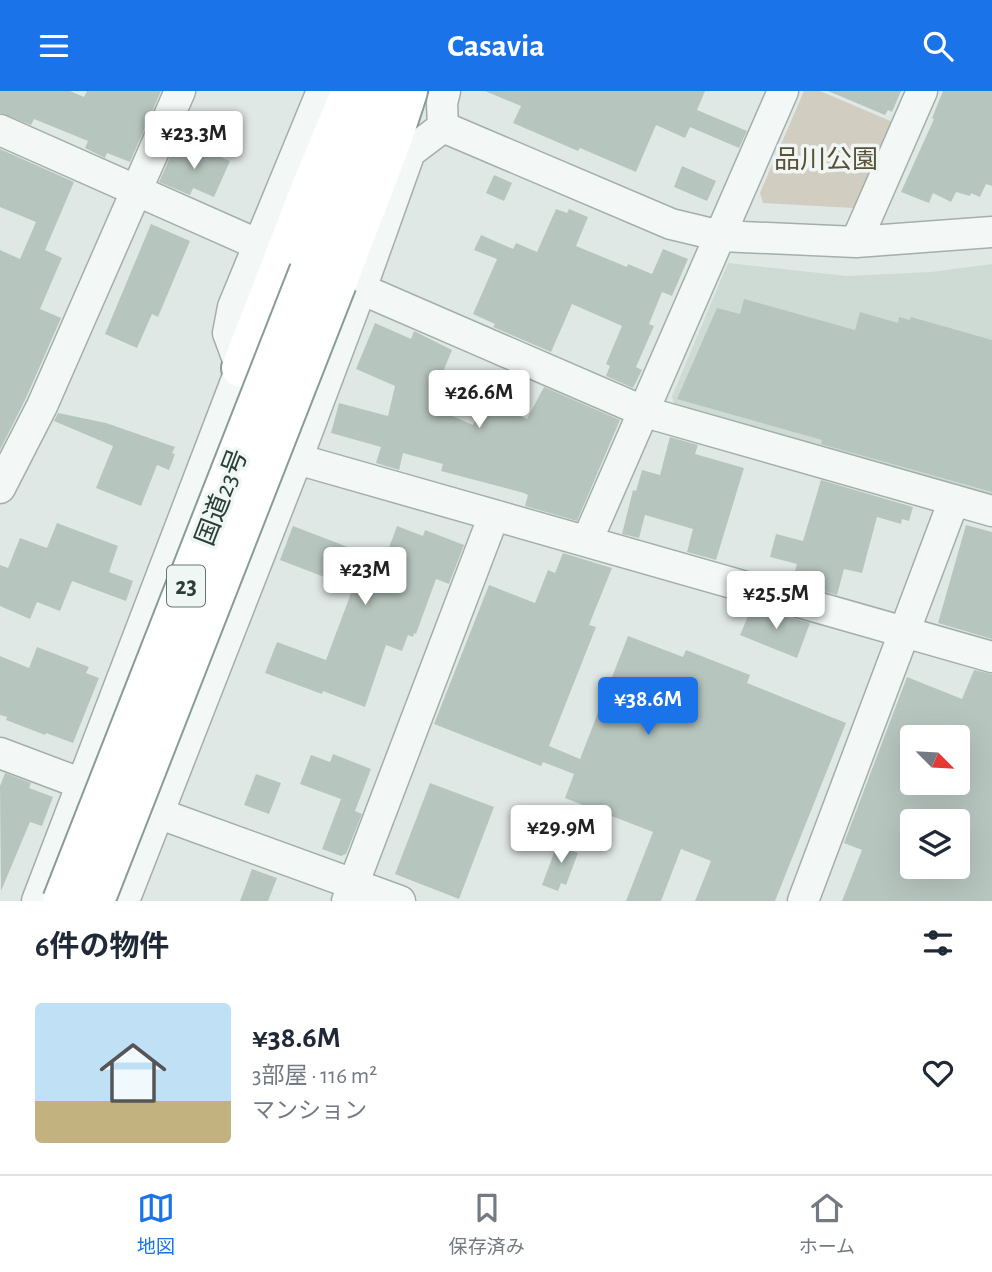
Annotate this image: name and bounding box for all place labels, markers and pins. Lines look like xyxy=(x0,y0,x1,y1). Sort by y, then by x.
pin: ¥23.3M xyxy=(137,111,251,171)
pin: ¥26.6M xyxy=(422,371,536,430)
pin: ¥23M xyxy=(324,547,406,607)
pin: ¥25.5M xyxy=(719,571,833,631)
pin: ¥38.6M xyxy=(591,677,705,737)
pin: ¥29.9M xyxy=(504,805,618,865)

